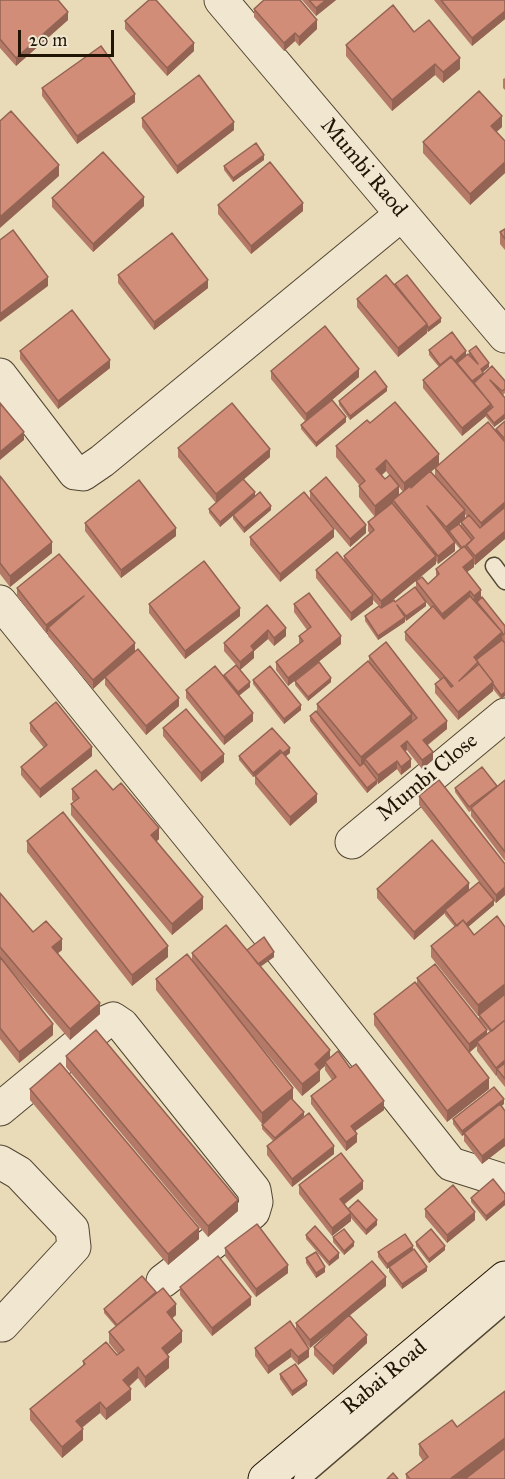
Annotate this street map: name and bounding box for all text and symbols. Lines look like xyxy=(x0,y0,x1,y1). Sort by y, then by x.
scale bar xyxy=(21,18,117,56)
text: 20 m xyxy=(29,29,67,51)
street label: Mumbi Raod xyxy=(314,113,412,223)
street label: Mumbi Close xyxy=(372,728,484,828)
street label: Rabai Road xyxy=(337,1335,433,1421)

